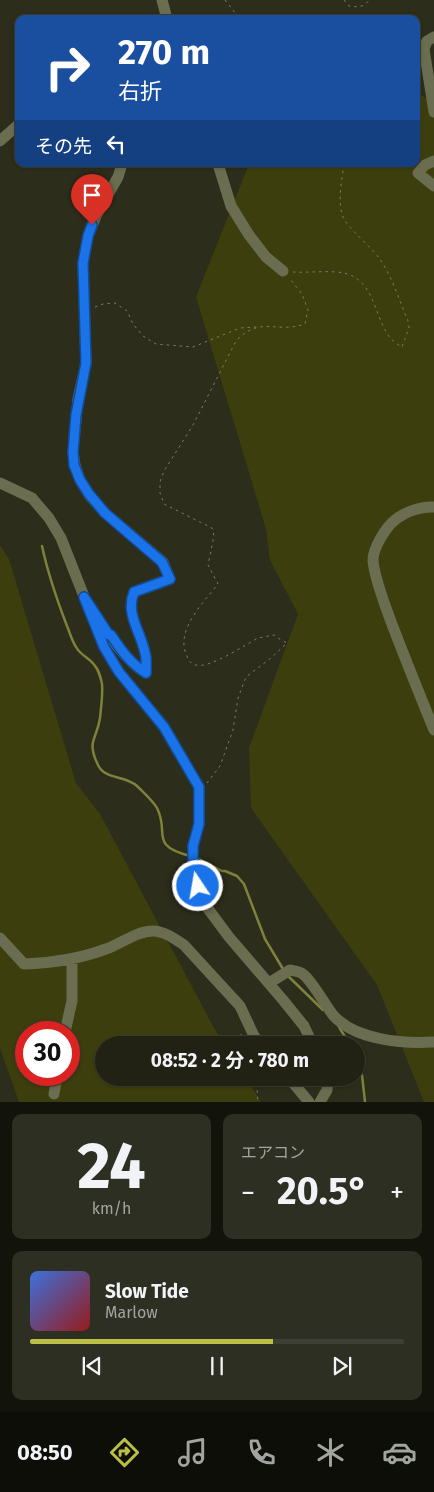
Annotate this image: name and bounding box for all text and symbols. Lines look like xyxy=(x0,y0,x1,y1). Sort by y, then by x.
text: 270 m xyxy=(118,31,210,73)
icon: right xyxy=(35,35,100,100)
text: 右折 xyxy=(118,78,162,105)
icon: left xyxy=(102,130,130,158)
text: その先 xyxy=(35,135,92,158)
pin xyxy=(71,174,113,225)
icon: arrive xyxy=(78,181,106,209)
position arrow xyxy=(171,859,223,911)
speed limit sign: 30 xyxy=(15,1021,80,1086)
text: 08:52 · 2 分 · 780 m xyxy=(151,1049,309,1072)
text: 24 xyxy=(77,1127,146,1205)
text: エアコン xyxy=(241,1143,305,1162)
text: 20.5° xyxy=(277,1168,368,1214)
text: − xyxy=(241,1176,255,1209)
text: + xyxy=(390,1176,404,1209)
text: km/h xyxy=(92,1199,131,1218)
text: Slow Tide xyxy=(105,1280,189,1303)
text: Marlow xyxy=(105,1303,158,1322)
icon: previous xyxy=(78,1352,106,1380)
icon: pause xyxy=(203,1352,231,1380)
icon: next xyxy=(328,1352,356,1380)
icon: directions xyxy=(107,1435,142,1470)
icon: music xyxy=(175,1435,210,1470)
icon: phone xyxy=(244,1435,279,1470)
icon: climate xyxy=(313,1435,348,1470)
icon: car xyxy=(382,1435,417,1470)
text: 08:50 xyxy=(17,1439,73,1466)

